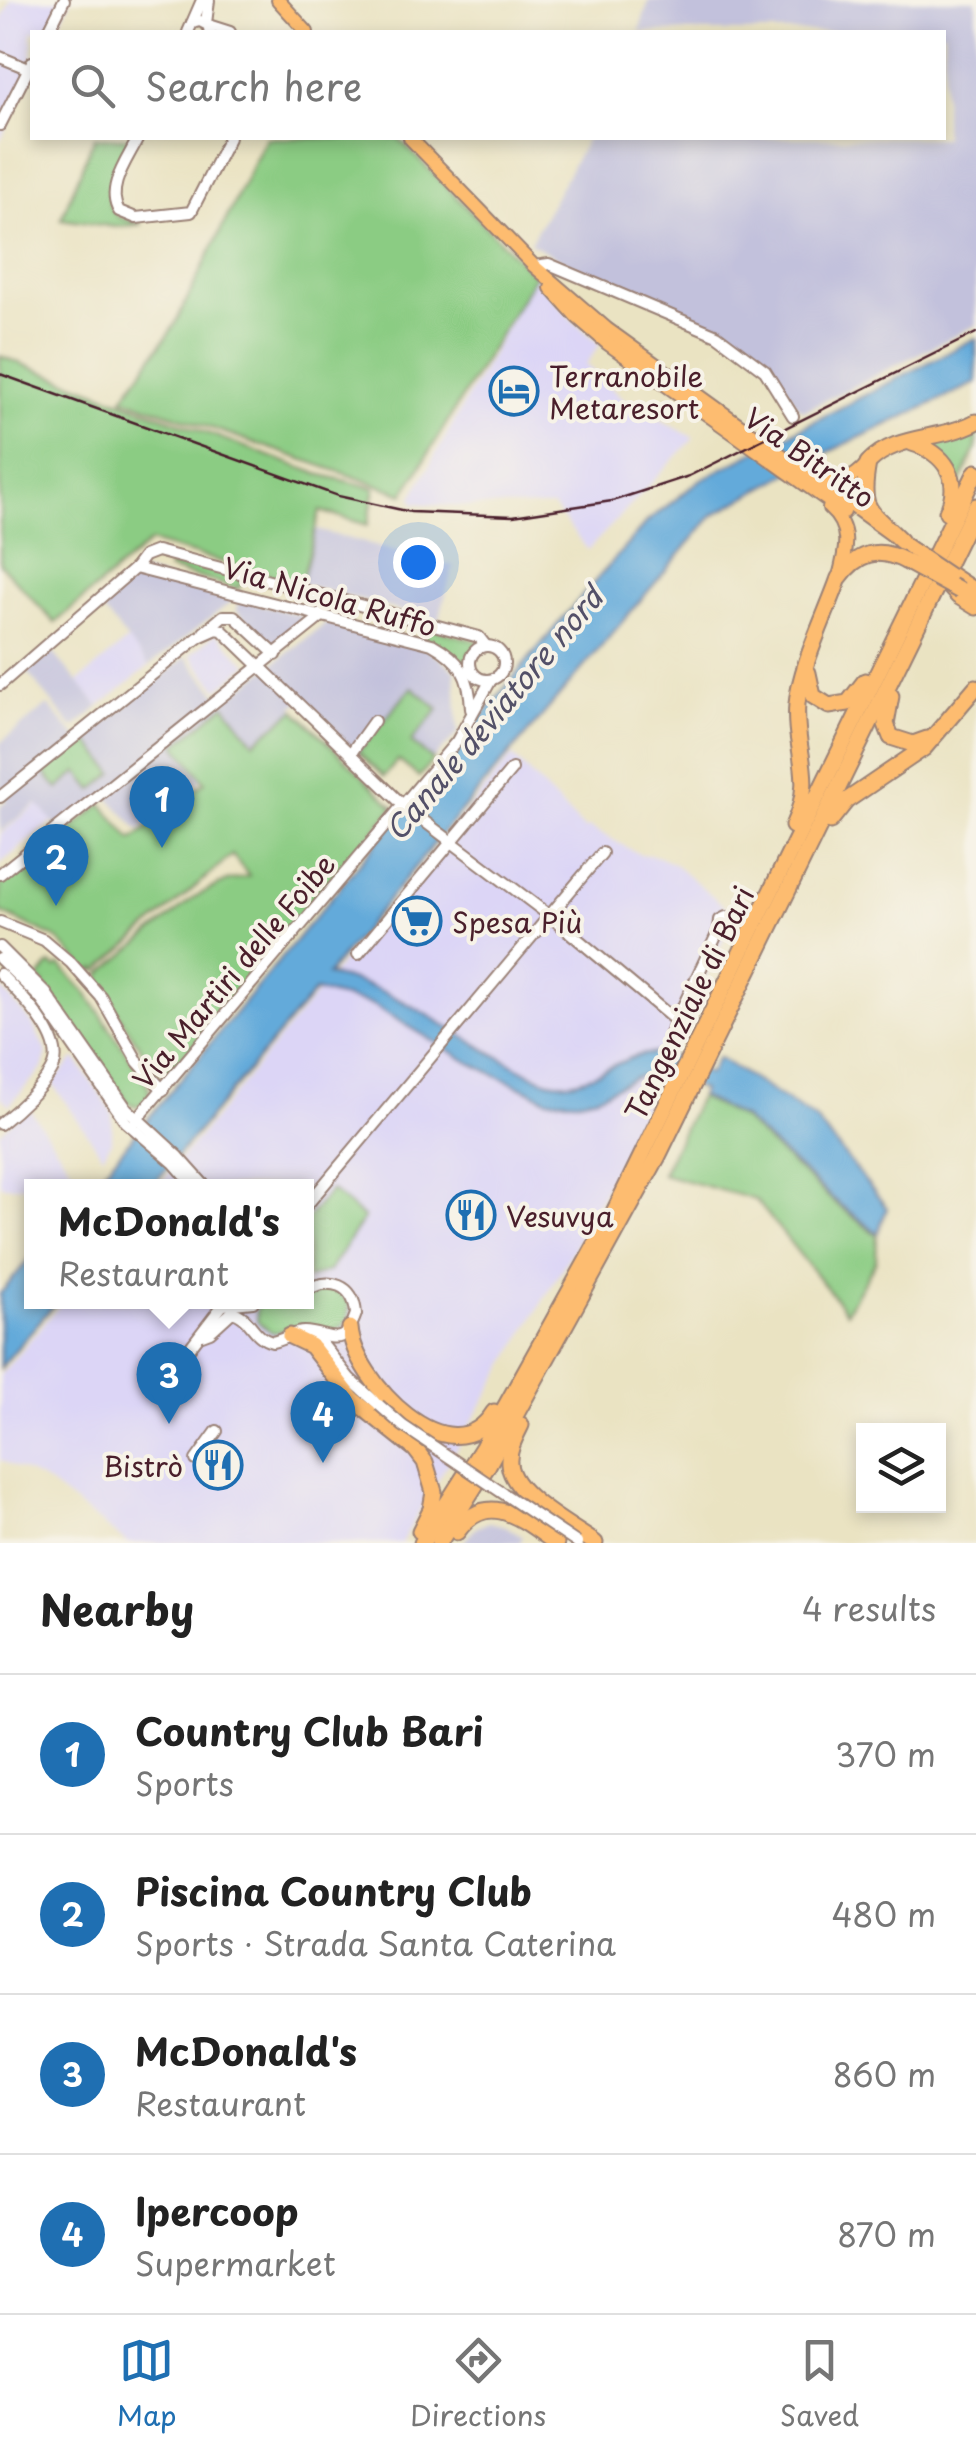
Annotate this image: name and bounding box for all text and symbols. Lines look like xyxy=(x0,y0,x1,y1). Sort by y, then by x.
search box xyxy=(30,30,946,140)
text: Search here xyxy=(145,57,362,114)
icon: search xyxy=(65,58,120,113)
place label: Terranobile Metaresort xyxy=(549,354,703,429)
hotel icon: Terranobile Metaresort xyxy=(488,365,540,417)
street label: Via Bitritto xyxy=(736,396,884,518)
your location xyxy=(393,537,444,588)
street label: Via Nicola Ruffo xyxy=(218,545,442,647)
water label: Canale deviatore nord xyxy=(373,573,616,850)
pin: 1 xyxy=(130,766,194,848)
pin: 2 xyxy=(23,824,88,906)
street label: Via Martiri delle Foibe xyxy=(121,844,345,1098)
street label: Tangenziale di Bari xyxy=(614,879,764,1127)
supermarket icon: Spesa Più xyxy=(391,895,443,947)
place label: Spesa Più xyxy=(452,900,582,943)
popup xyxy=(24,1179,314,1309)
restaurant icon: Vesuvya xyxy=(445,1189,497,1241)
text: McDonald's xyxy=(58,1192,280,1249)
place label: Vesuvya xyxy=(506,1194,614,1237)
text: Restaurant xyxy=(58,1249,229,1297)
pin: 3 xyxy=(136,1342,202,1424)
pin: 4 xyxy=(290,1380,356,1463)
map controls xyxy=(856,1423,946,1513)
button: layers xyxy=(856,1423,946,1513)
restaurant icon: Bistrò xyxy=(192,1439,244,1491)
place label: Bistrò xyxy=(103,1444,183,1487)
text: Nearby xyxy=(40,1577,194,1640)
text: 4 results xyxy=(802,1584,936,1632)
text: Country Club Bari xyxy=(135,1702,483,1759)
text: 1 xyxy=(65,1730,80,1778)
text: 370 m xyxy=(835,1730,936,1778)
text: Sports xyxy=(135,1759,234,1807)
text: Piscina Country Club xyxy=(135,1862,532,1919)
text: 2 xyxy=(61,1890,84,1938)
text: 480 m xyxy=(831,1890,936,1938)
text: Sports · Strada Santa Caterina xyxy=(135,1919,616,1967)
text: McDonald's xyxy=(135,2022,357,2079)
text: 3 xyxy=(62,2050,83,2098)
text: 860 m xyxy=(833,2050,936,2098)
text: Restaurant xyxy=(135,2079,306,2127)
text: Ipercoop xyxy=(135,2182,299,2239)
text: 4 xyxy=(62,2210,83,2258)
text: 870 m xyxy=(837,2210,936,2258)
text: Supermarket xyxy=(135,2239,336,2287)
tab: Map xyxy=(117,2333,177,2436)
tab: Directions xyxy=(410,2333,546,2436)
tab: Saved xyxy=(780,2333,859,2436)

